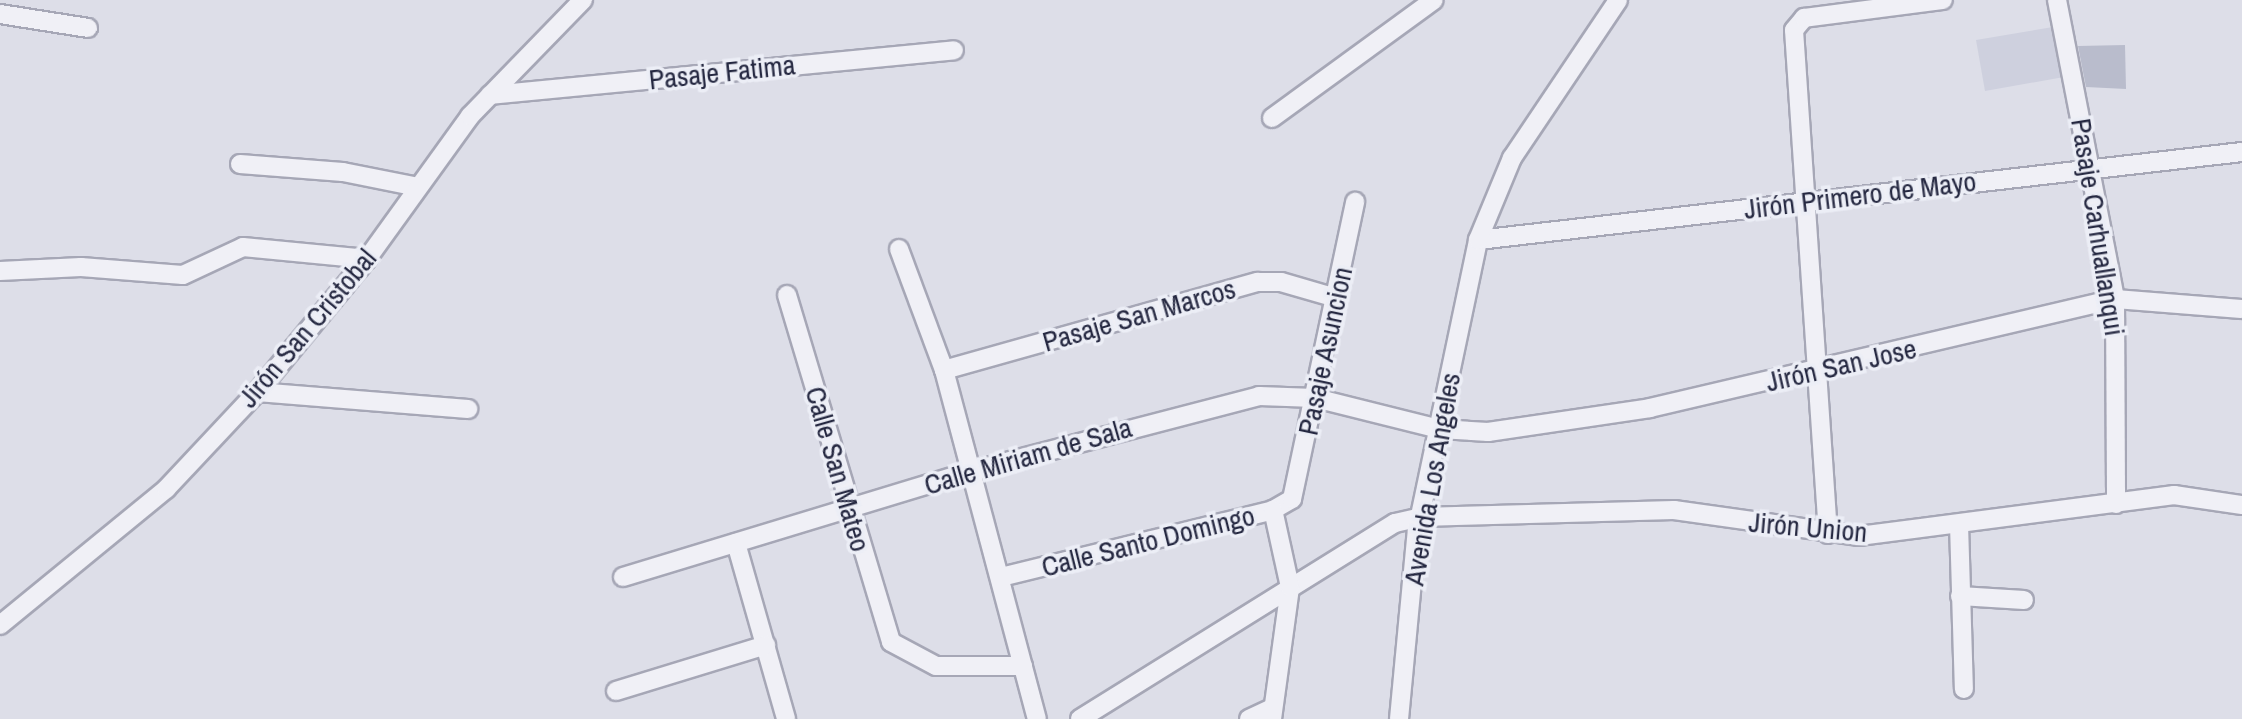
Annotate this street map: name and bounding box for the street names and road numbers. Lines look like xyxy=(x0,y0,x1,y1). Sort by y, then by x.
street label: Pasaje Fatima xyxy=(647,48,797,96)
street label: Pasaje Carhuallanqui xyxy=(2064,116,2132,338)
street label: Jirón Primero de Mayo xyxy=(1742,164,1978,226)
street label: Jirón San Cristobal xyxy=(231,242,383,414)
street label: Pasaje Asuncion xyxy=(1291,263,1359,439)
street label: Pasaje San Marcos xyxy=(1039,271,1239,359)
street label: Jirón San Jose xyxy=(1763,331,1919,399)
street label: Avenida Los Angeles xyxy=(1397,369,1467,589)
street label: Calle San Mateo xyxy=(798,383,878,555)
street label: Calle Miriam de Sala xyxy=(920,410,1136,502)
street label: Calle Santo Domingo xyxy=(1038,498,1258,584)
street label: Jirón Union xyxy=(1747,505,1869,549)

